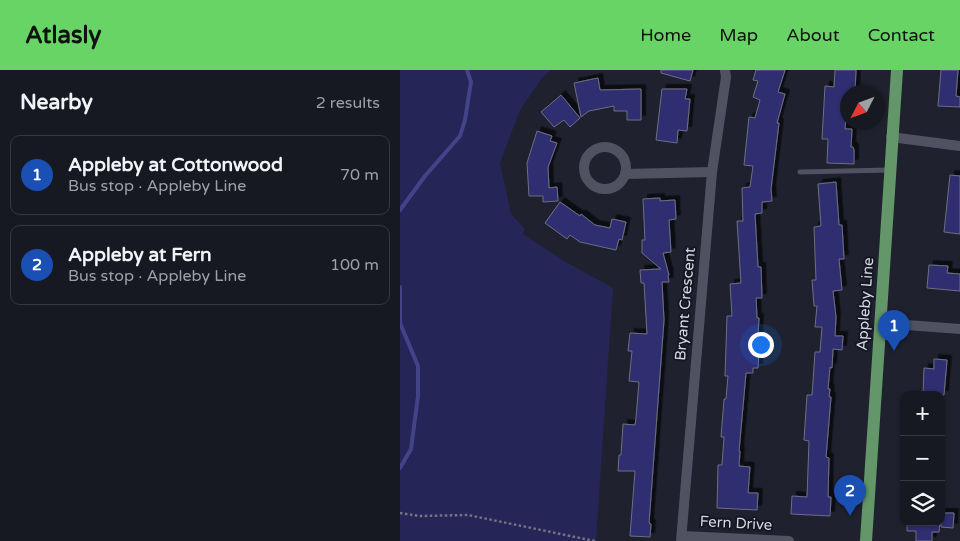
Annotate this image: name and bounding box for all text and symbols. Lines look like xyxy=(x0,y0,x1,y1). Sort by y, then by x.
text: Atlasly xyxy=(25,21,101,50)
text: Home xyxy=(640,24,691,46)
text: Map xyxy=(719,24,758,46)
text: About xyxy=(786,24,840,46)
text: Contact xyxy=(868,24,935,46)
north arrow xyxy=(840,85,885,130)
text: Nearby xyxy=(20,90,93,115)
text: 2 results xyxy=(316,93,380,113)
text: Appleby at Cottonwood xyxy=(68,154,283,176)
text: 1 xyxy=(32,165,42,185)
text: 70 m xyxy=(340,165,379,185)
text: Bus stop · Appleby Line xyxy=(68,176,246,196)
text: Appleby at Fern xyxy=(68,244,212,266)
street label: Bryant Crescent xyxy=(671,246,699,361)
text: 2 xyxy=(32,255,42,275)
text: 100 m xyxy=(330,255,379,275)
street label: Appleby Line xyxy=(853,257,877,351)
text: Bus stop · Appleby Line xyxy=(68,266,246,286)
pin: 1 xyxy=(878,310,910,351)
your location xyxy=(748,332,774,358)
map controls xyxy=(900,391,945,526)
button: + xyxy=(900,391,945,436)
button: − xyxy=(900,436,945,481)
pin: 2 xyxy=(834,475,866,516)
button: layers xyxy=(900,481,945,526)
street label: Fern Drive xyxy=(699,512,773,534)

